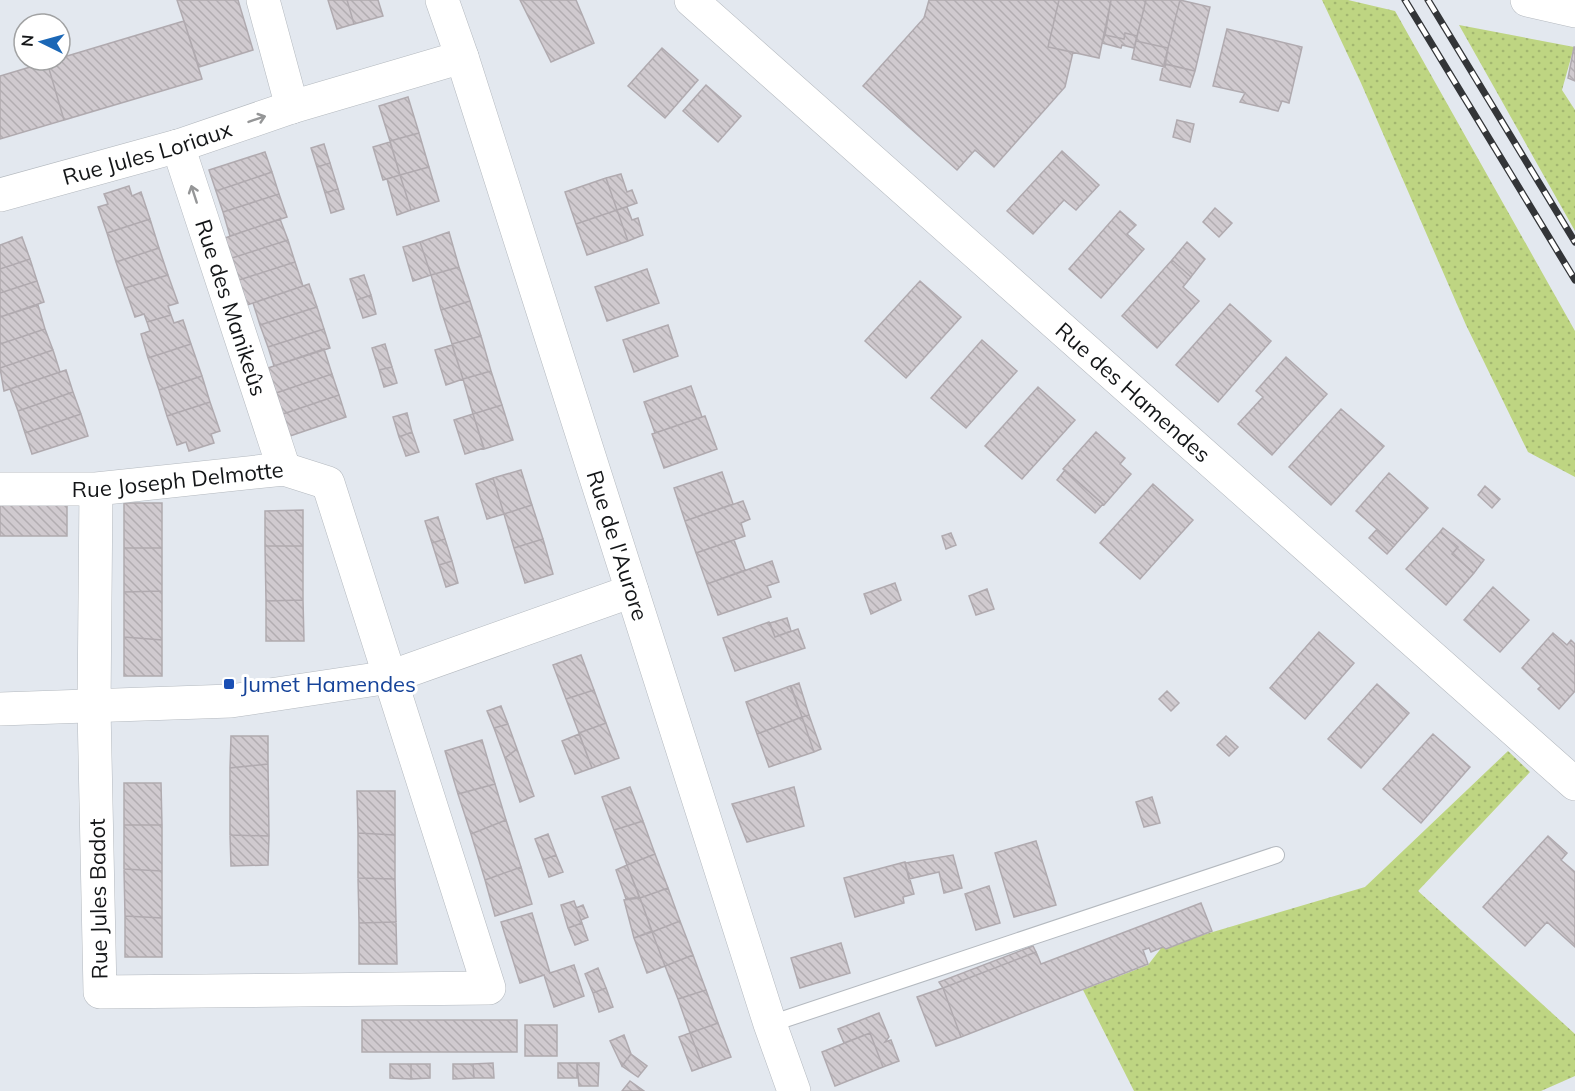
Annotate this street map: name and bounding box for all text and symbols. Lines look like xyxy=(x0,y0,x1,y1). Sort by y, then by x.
north arrow xyxy=(12,12,72,72)
text: N xyxy=(17,34,38,48)
one-way arrow xyxy=(247,112,266,123)
street label: Rue Jules Loriaux xyxy=(59,115,236,191)
one-way arrow xyxy=(188,185,199,204)
street label: Rue des Manikeûs xyxy=(189,216,273,399)
street label: Rue des Hamendes xyxy=(1050,316,1216,468)
street label: Rue Joseph Delmotte xyxy=(72,455,285,503)
street label: Rue de l'Aurore xyxy=(581,467,655,624)
place label: Jumet Hamendes xyxy=(241,670,416,698)
marker: Jumet Hamendes xyxy=(222,677,236,691)
street label: Rue Jules Badot xyxy=(83,818,113,980)

